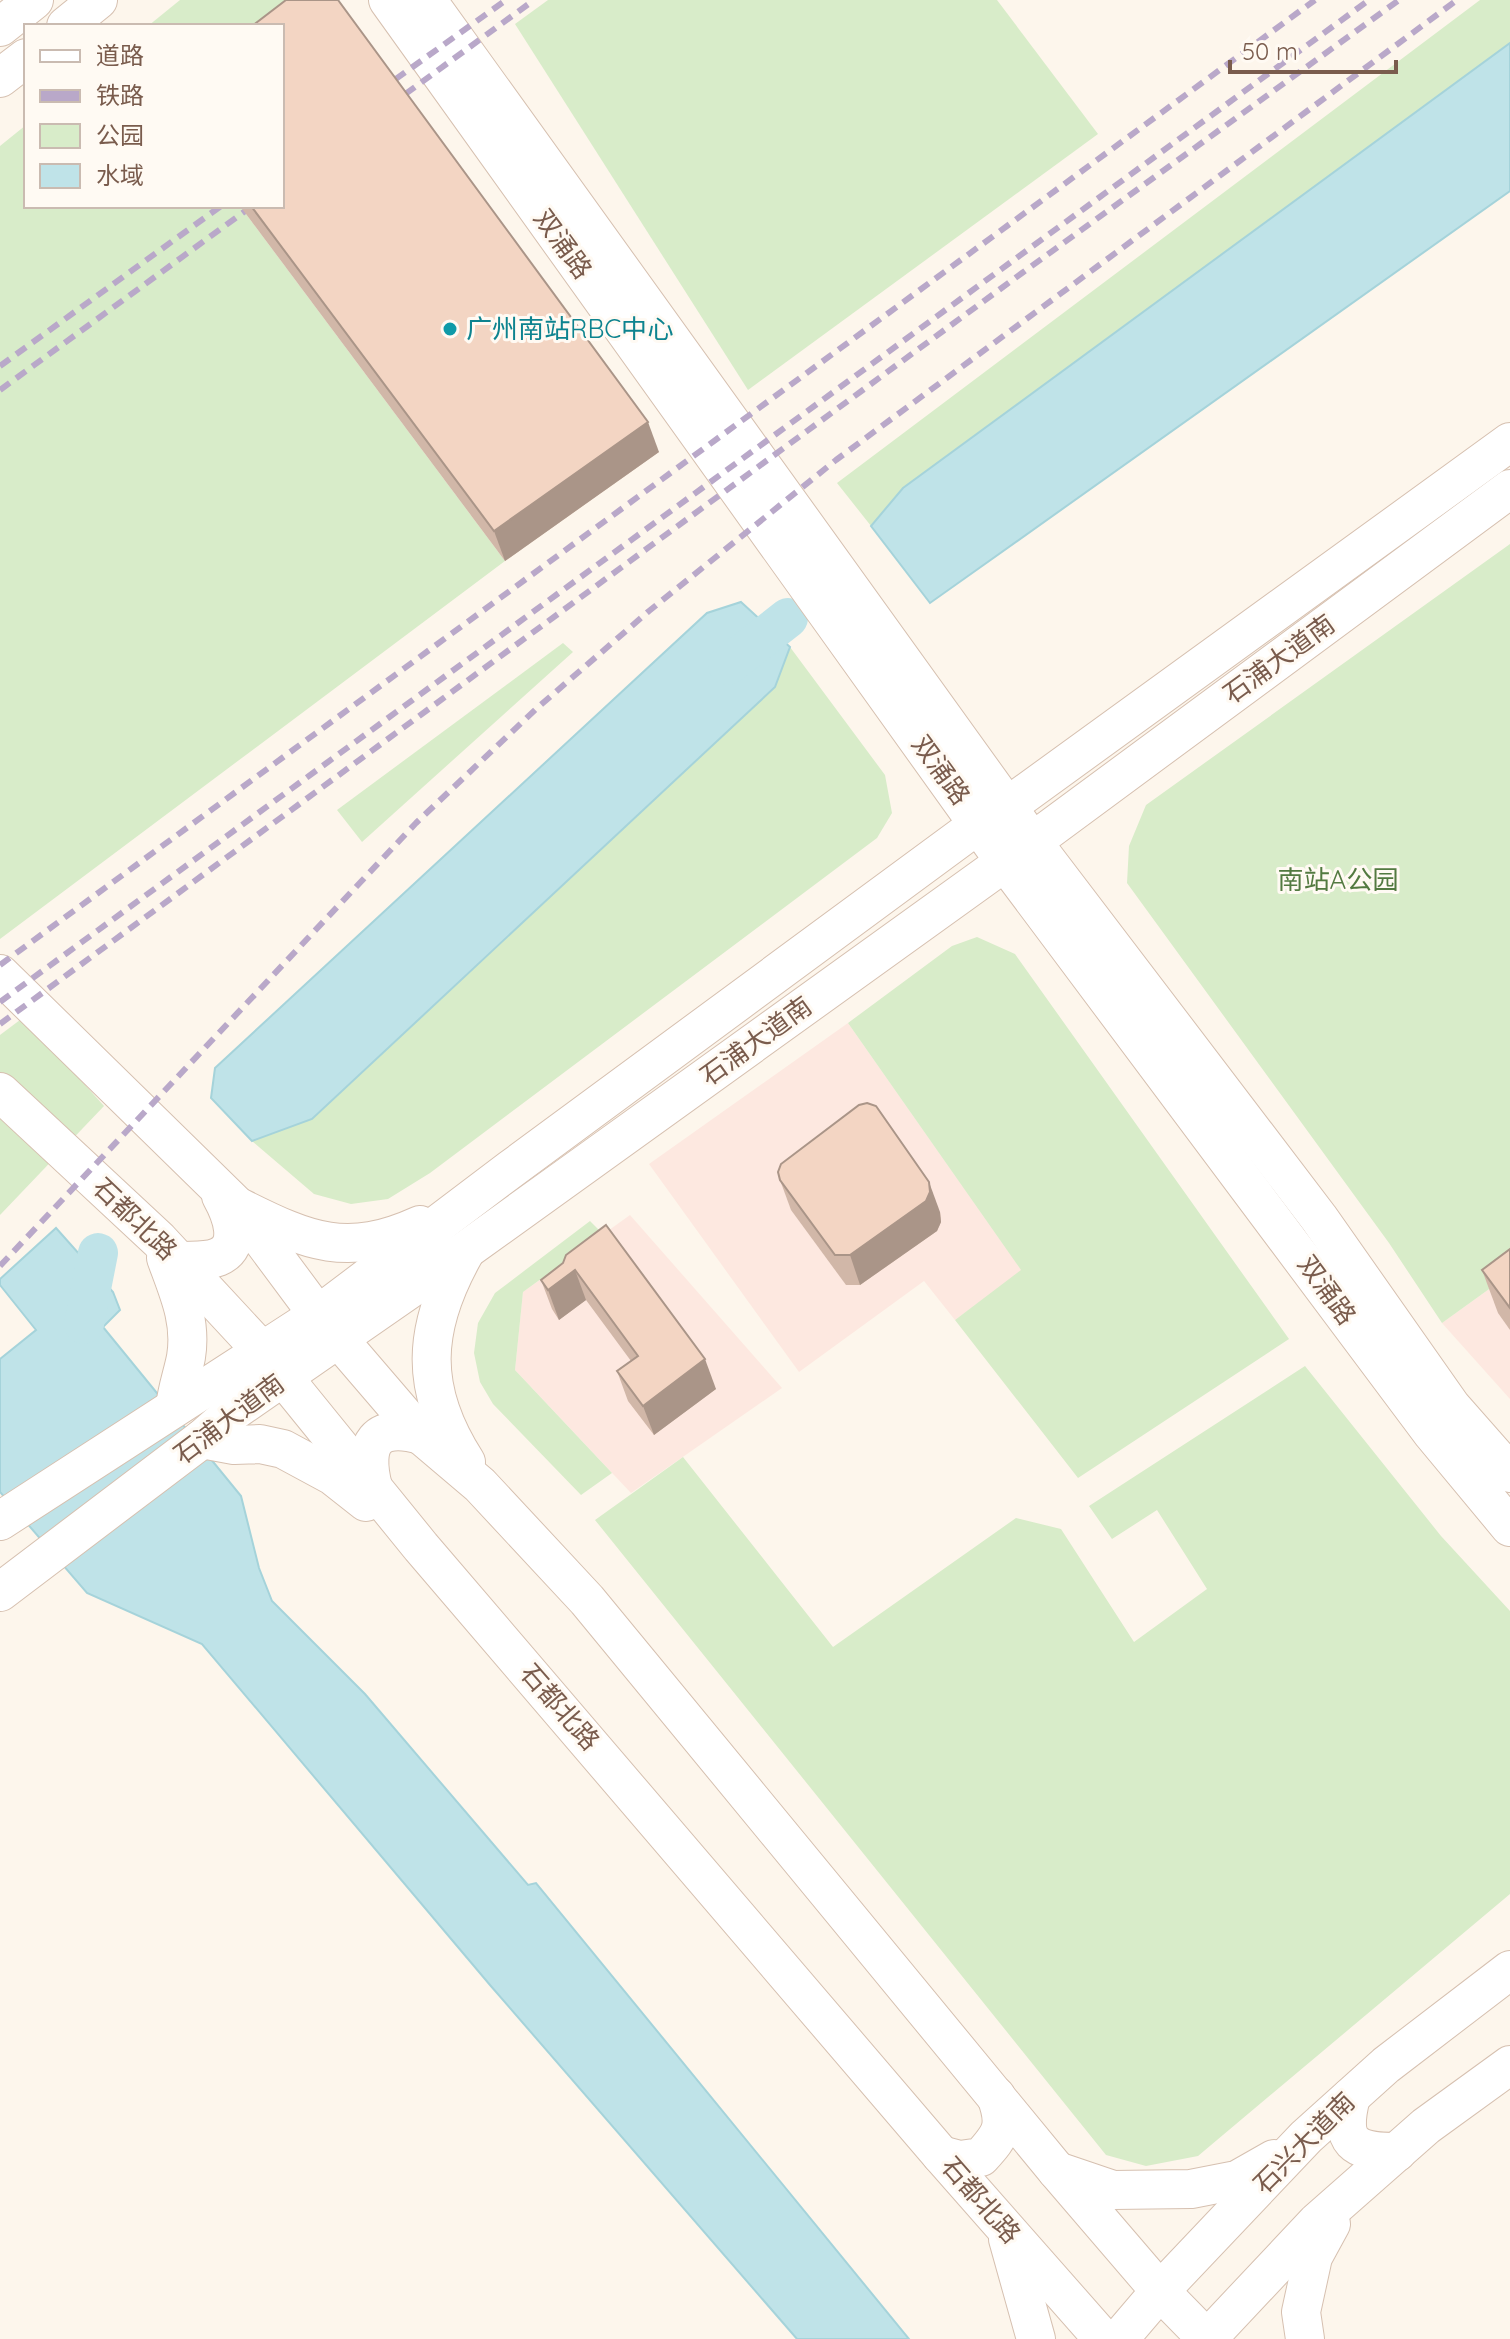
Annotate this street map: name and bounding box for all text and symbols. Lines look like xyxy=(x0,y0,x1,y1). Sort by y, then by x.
legend xyxy=(24,24,284,208)
scale bar xyxy=(1230,24,1396,74)
text: 50 m xyxy=(1242,36,1298,66)
text: 道路 xyxy=(96,40,144,70)
text: 铁路 xyxy=(96,80,144,110)
text: 公园 xyxy=(96,120,144,150)
text: 水域 xyxy=(96,160,144,190)
street label: 双涌路 xyxy=(527,202,600,285)
place label: 广州南站RBC中心 xyxy=(466,312,673,345)
marker: 广州南站RBC中心 xyxy=(441,320,459,338)
street label: 石浦大道南 xyxy=(1216,607,1341,710)
street label: 双涌路 xyxy=(905,728,978,811)
park label: 南站A公园 xyxy=(1278,863,1398,896)
street label: 石浦大道南 xyxy=(693,989,818,1092)
street label: 石都北路 xyxy=(86,1171,184,1267)
street label: 双涌路 xyxy=(1291,1248,1364,1331)
street label: 石浦大道南 xyxy=(167,1366,291,1471)
street label: 石都北路 xyxy=(514,1657,607,1757)
street label: 石兴大道南 xyxy=(1246,2085,1361,2200)
street label: 石都北路 xyxy=(935,2150,1028,2250)

